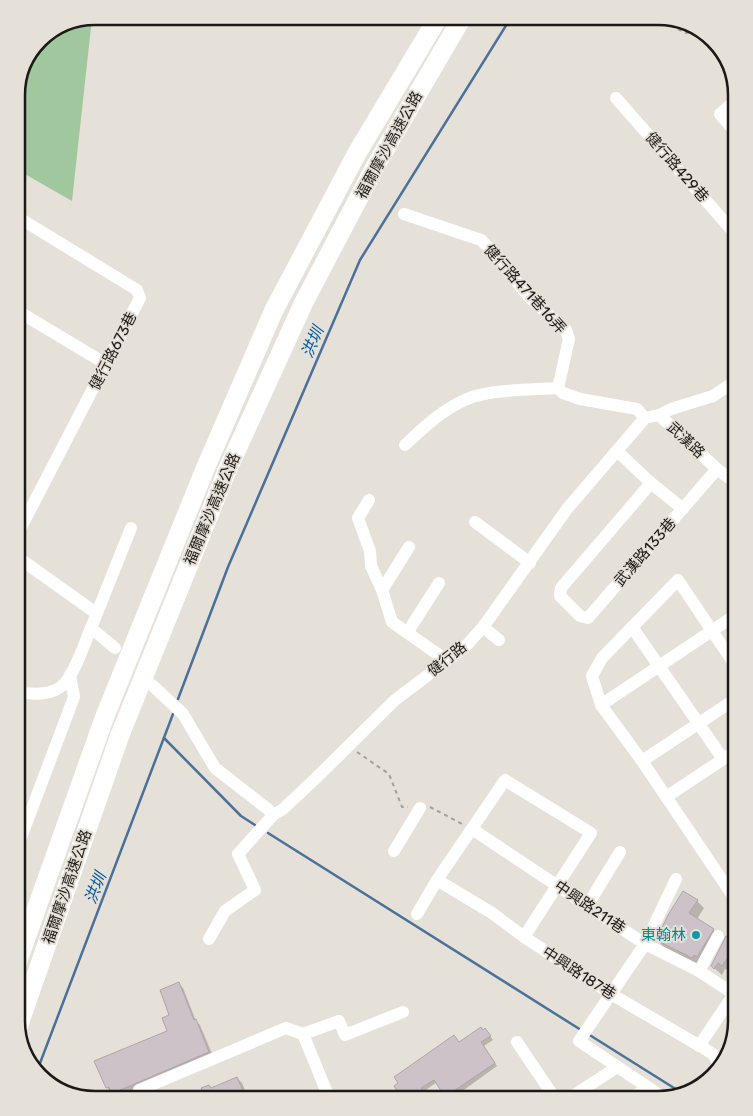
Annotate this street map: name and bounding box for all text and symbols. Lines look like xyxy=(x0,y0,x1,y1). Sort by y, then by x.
street label: 福爾摩沙高速公路 xyxy=(352,88,426,202)
street label: 健行路429巷 xyxy=(642,128,712,206)
street label: 健行路471巷16弄 xyxy=(480,241,570,337)
street label: 健行路673巷 xyxy=(86,309,140,393)
water label: 洪圳 xyxy=(297,322,328,361)
street label: 武漢路 xyxy=(663,418,709,462)
street label: 福爾摩沙高速公路 xyxy=(180,450,244,568)
street label: 武漢路133巷 xyxy=(611,514,679,590)
street label: 健行路 xyxy=(424,638,470,680)
street label: 福爾摩沙高速公路 xyxy=(39,827,95,947)
water label: 洪圳 xyxy=(81,868,111,907)
street label: 中興路211巷 xyxy=(551,877,629,937)
place label: 東翰林 xyxy=(641,926,686,944)
marker: 東翰林 xyxy=(690,929,702,941)
street label: 中興路187巷 xyxy=(539,943,619,1003)

